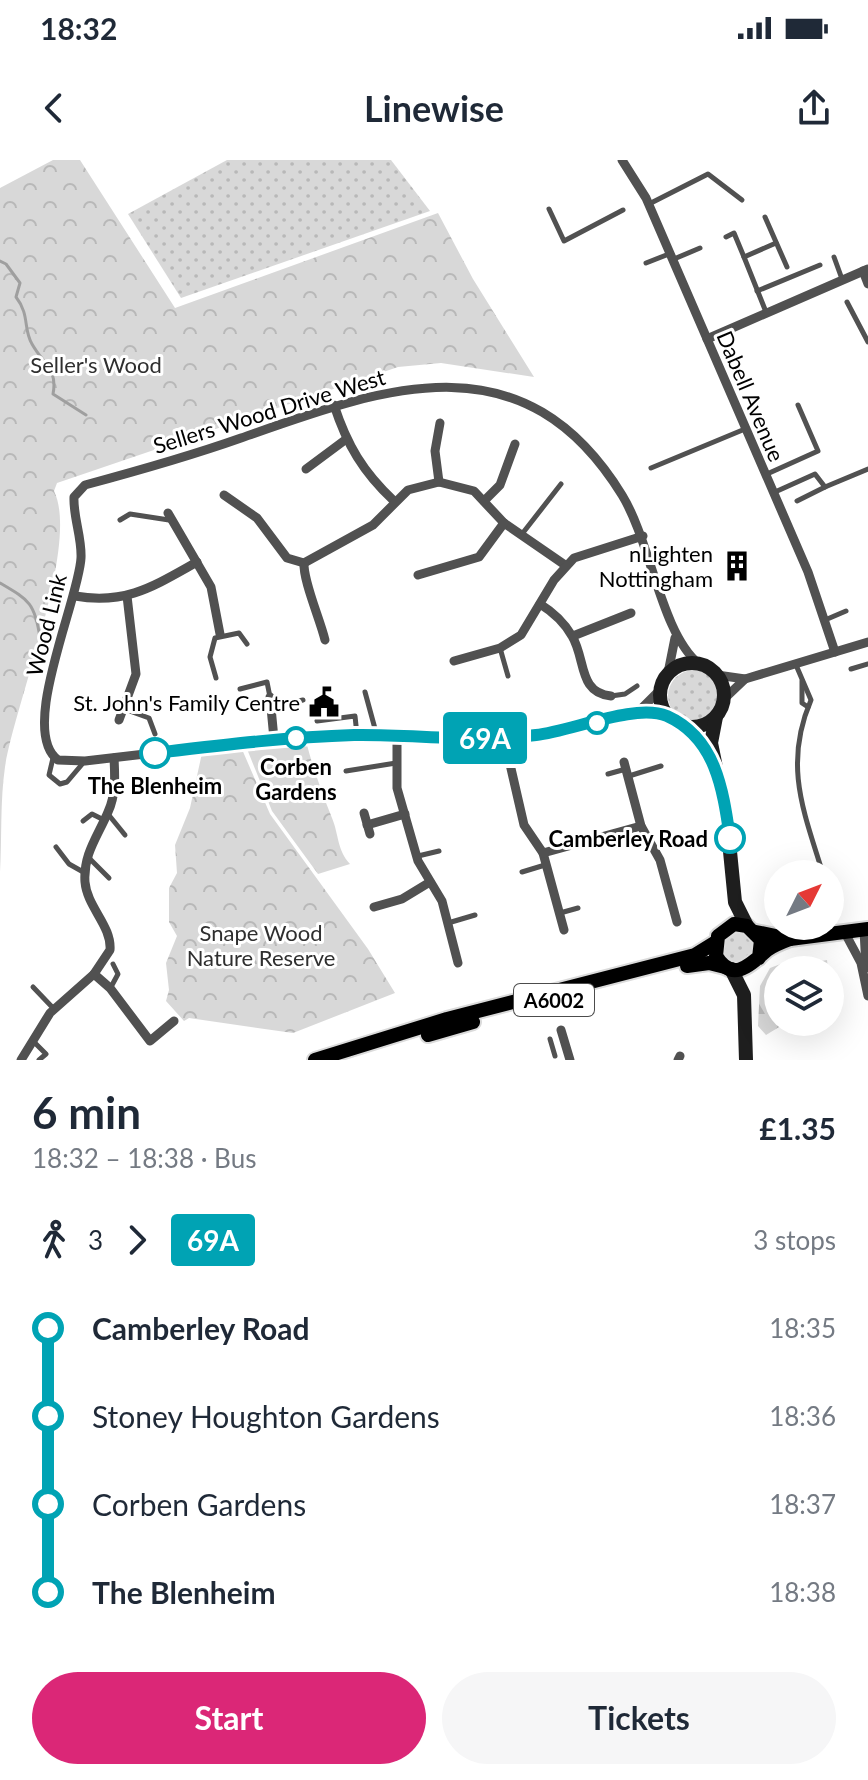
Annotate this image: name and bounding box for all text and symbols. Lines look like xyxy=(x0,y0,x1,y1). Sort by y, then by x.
text: 18:32 xyxy=(40,10,117,46)
icon: back xyxy=(32,86,76,130)
text: Linewise xyxy=(364,86,504,130)
icon: share xyxy=(792,86,836,130)
street label: Dabell Avenue xyxy=(711,327,791,465)
park label: Seller's Wood xyxy=(30,351,162,378)
street label: Sellers Wood Drive West xyxy=(150,363,388,459)
place label: nLighten Nottingham xyxy=(599,540,713,592)
building icon: nLighten Nottingham xyxy=(720,549,754,583)
street label: Wood Link xyxy=(20,570,72,679)
public building icon: St. John's Family Centre xyxy=(307,685,341,719)
place label: St. John's Family Centre xyxy=(73,689,300,716)
line badge: 69A xyxy=(439,712,531,764)
unlabelled marker xyxy=(586,712,608,734)
text: 69A xyxy=(459,721,511,755)
marker: Corben Gardens xyxy=(285,727,307,749)
marker: The Blenheim xyxy=(140,738,170,768)
place label: Corben Gardens xyxy=(255,753,337,805)
place label: The Blenheim xyxy=(88,772,222,799)
marker: Camberley Road xyxy=(715,823,745,853)
place label: Camberley Road xyxy=(548,825,708,852)
north arrow xyxy=(764,860,844,940)
map controls xyxy=(764,860,844,1036)
park label: Snape Wood Nature Reserve xyxy=(187,919,335,971)
button: layers xyxy=(764,956,844,1036)
road number: A6002 xyxy=(514,984,594,1016)
text: 6 min xyxy=(32,1086,141,1138)
text: £1.35 xyxy=(759,1110,836,1146)
text: 18:32 – 18:38 · Bus xyxy=(32,1142,256,1174)
icon: walk xyxy=(32,1218,76,1262)
icon: forward xyxy=(115,1218,159,1262)
text: 69A xyxy=(187,1223,239,1257)
text: 3 xyxy=(88,1224,103,1256)
text: 3 stops xyxy=(753,1224,836,1256)
text: Camberley Road xyxy=(92,1310,310,1346)
text: 18:35 xyxy=(769,1312,836,1344)
text: Stoney Houghton Gardens xyxy=(92,1398,440,1434)
text: 18:36 xyxy=(769,1400,836,1432)
text: Corben Gardens xyxy=(92,1486,306,1522)
text: 18:37 xyxy=(769,1488,836,1520)
text: The Blenheim xyxy=(92,1574,276,1610)
text: 18:38 xyxy=(769,1576,836,1608)
button: Start xyxy=(32,1672,426,1764)
button: Tickets xyxy=(442,1672,836,1764)

